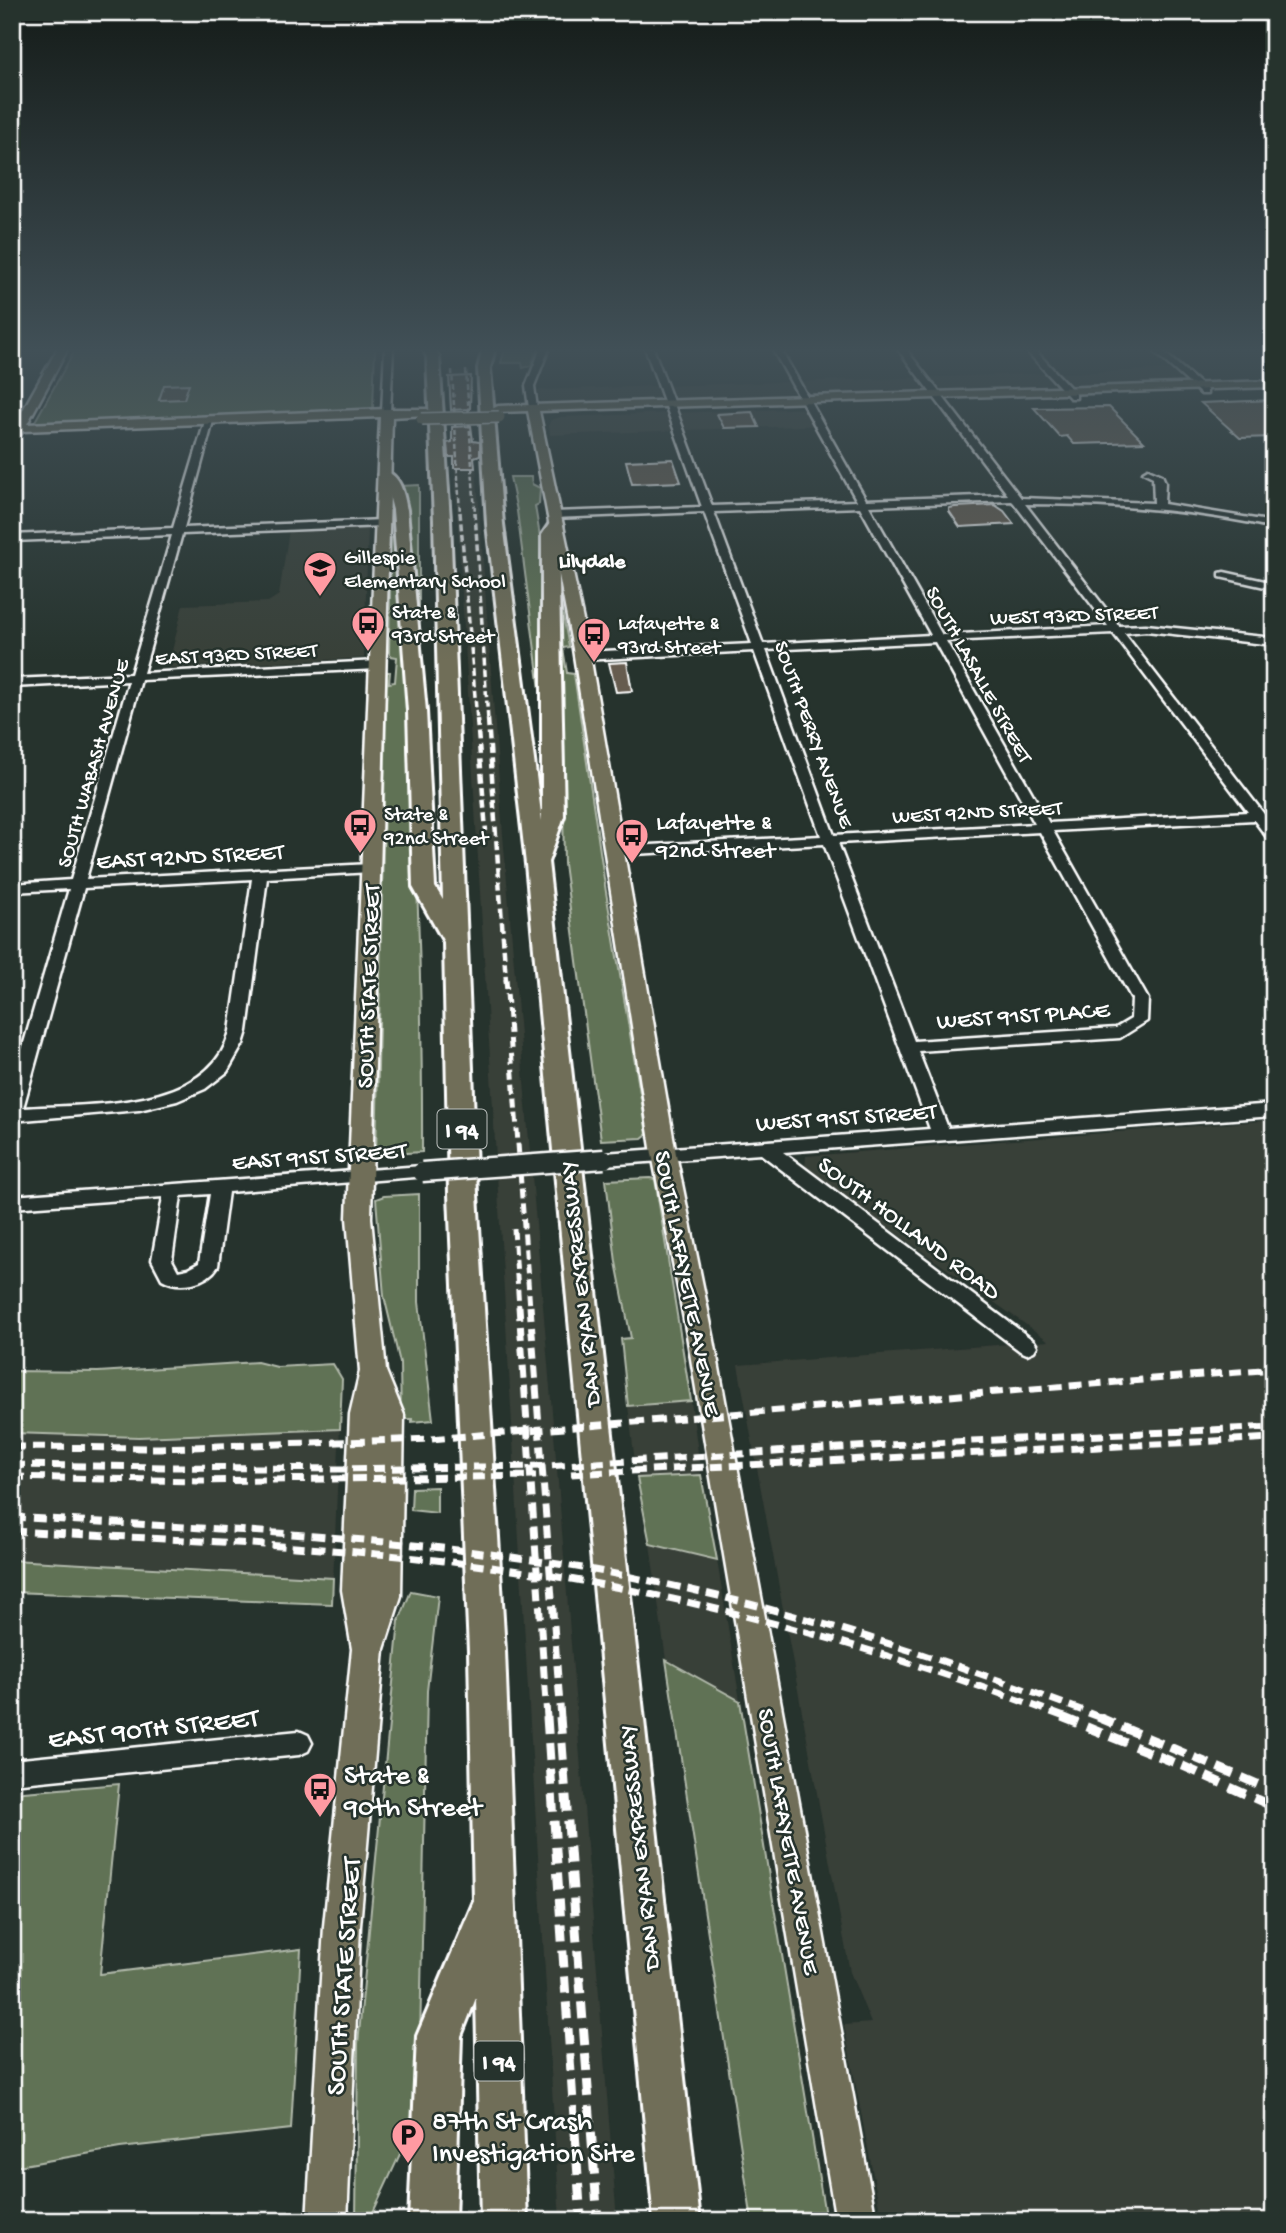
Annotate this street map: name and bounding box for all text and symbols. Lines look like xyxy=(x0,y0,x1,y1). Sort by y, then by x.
place label: Gillespie Elementary School xyxy=(344,547,506,596)
school or university icon: Gillespie Elementary School xyxy=(301,549,339,598)
district label: Lilydale xyxy=(559,551,626,576)
street label: SOUTH LASALLE STREET xyxy=(918,583,1036,769)
place label: State & 93rd Street xyxy=(391,602,497,651)
street label: WEST 93RD STREET xyxy=(990,602,1159,633)
bus stop icon: State & 93rd Street xyxy=(349,604,387,653)
place label: Lafayette & 93rd Street xyxy=(617,613,723,662)
bus stop icon: Lafayette & 93rd Street xyxy=(575,615,613,664)
street label: SOUTH PERRY AVENUE xyxy=(766,638,857,833)
street label: EAST 93RD STREET xyxy=(154,640,319,673)
street label: SOUTH WABASH AVENUE xyxy=(54,656,137,871)
street label: WEST 92ND STREET xyxy=(892,798,1064,831)
place label: State & 92nd Street xyxy=(383,804,490,853)
bus stop icon: State & 92nd Street xyxy=(341,806,379,855)
place label: Lafayette & 92nd Street xyxy=(655,810,777,867)
bus stop icon: Lafayette & 92nd Street xyxy=(613,816,651,865)
street label: EAST 92ND STREET xyxy=(96,839,287,878)
street label: SOUTH STATE STREET xyxy=(352,882,389,1089)
street label: WEST 91ST PLACE xyxy=(936,997,1112,1038)
street label: WEST 91ST STREET xyxy=(755,1099,939,1140)
road number: I 94 xyxy=(438,1110,486,1148)
street label: EAST 91ST STREET xyxy=(231,1138,409,1179)
street label: SOUTH LAFAYETTE AVENUE xyxy=(646,1149,726,1420)
street label: SOUTH HOLLAND ROAD xyxy=(811,1151,1005,1308)
street label: DAN RYAN EXPRESSWAY xyxy=(555,1159,610,1410)
street label: EAST 90TH STREET xyxy=(46,1703,262,1758)
street label: SOUTH LAFAYETTE AVENUE xyxy=(749,1706,824,1978)
street label: DAN RYAN EXPRESSWAY xyxy=(614,1723,669,1974)
place label: State & 90th Street xyxy=(343,1761,484,1826)
bus stop icon: State & 90th Street xyxy=(301,1770,339,1819)
street label: SOUTH STATE STREET xyxy=(321,1855,370,2096)
road number: I 94 xyxy=(475,2042,524,2080)
place label: 87th St Crash Investigation Site xyxy=(432,2107,636,2172)
parking icon: 87th St Crash Investigation Site xyxy=(389,2116,427,2165)

